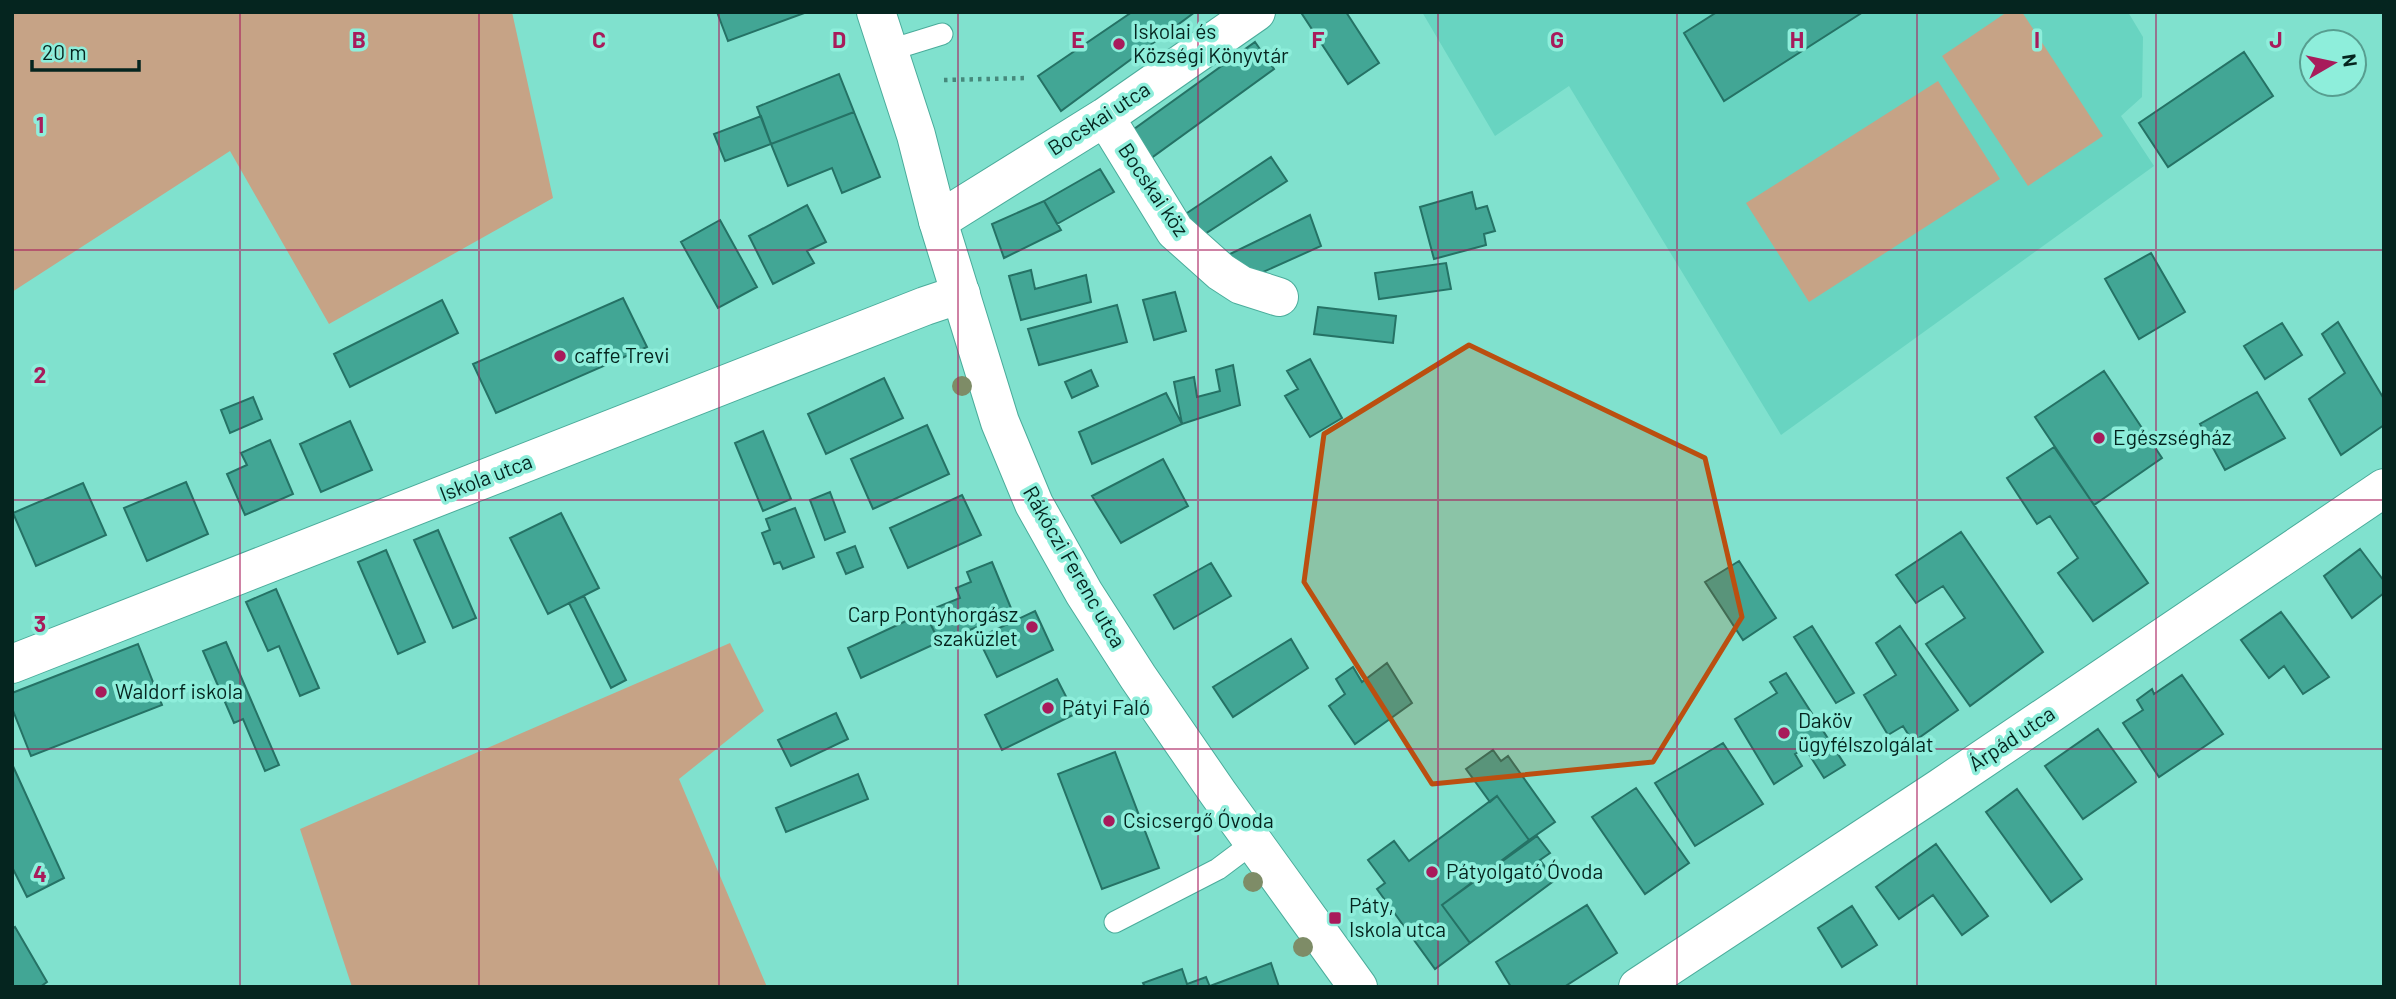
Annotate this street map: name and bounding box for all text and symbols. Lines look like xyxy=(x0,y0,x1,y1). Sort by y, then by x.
place label: Iskolai és Községi Könyvtár xyxy=(1133,18,1289,67)
text: B xyxy=(352,25,366,53)
text: C xyxy=(592,25,606,53)
text: D xyxy=(832,25,846,53)
text: E xyxy=(1071,25,1085,53)
text: F xyxy=(1312,25,1325,53)
text: G xyxy=(1550,25,1564,53)
text: H xyxy=(1790,25,1804,53)
text: I xyxy=(2034,25,2040,53)
text: J xyxy=(2269,25,2283,53)
scale bar xyxy=(32,28,138,72)
north arrow xyxy=(2298,28,2368,98)
marker: Iskolai és Községi Könyvtár xyxy=(1111,36,1127,52)
text: 20 m xyxy=(42,39,87,64)
text: N xyxy=(2338,52,2363,68)
street label: Bocskai utca xyxy=(1043,76,1154,160)
text: 1 xyxy=(36,110,44,138)
street label: Bocskai köz xyxy=(1114,138,1195,240)
place label: caffe Trevi xyxy=(574,342,670,367)
marker: caffe Trevi xyxy=(552,348,568,364)
text: 2 xyxy=(34,360,46,388)
place label: Egészségház xyxy=(2113,424,2231,449)
marker: Egészségház xyxy=(2091,430,2107,446)
street label: Iskola utca xyxy=(436,448,535,506)
street label: Rákóczi Ferenc utca xyxy=(1019,481,1132,651)
place label: Carp Pontyhorgász szaküzlet xyxy=(848,601,1018,650)
text: 3 xyxy=(34,609,46,637)
marker: Carp Pontyhorgász szaküzlet xyxy=(1024,619,1040,635)
place label: Waldorf iskola xyxy=(115,678,243,703)
marker: Waldorf iskola xyxy=(93,684,109,700)
place label: Pátyi Faló xyxy=(1062,694,1150,719)
marker: Pátyi Faló xyxy=(1040,700,1056,716)
street label: Árpád utca xyxy=(1963,700,2059,776)
place label: Daköv ügyfélszolgálat xyxy=(1798,707,1934,756)
marker: Daköv ügyfélszolgálat xyxy=(1776,725,1792,741)
place label: Csicsergő Óvoda xyxy=(1123,807,1274,832)
marker: Csicsergő Óvoda xyxy=(1101,813,1117,829)
place label: Pátyolgató Óvoda xyxy=(1446,858,1603,883)
text: 4 xyxy=(33,859,47,887)
marker: Pátyolgató Óvoda xyxy=(1424,864,1440,880)
place label: Páty, Iskola utca xyxy=(1349,892,1446,941)
marker: Páty, Iskola utca xyxy=(1327,910,1343,926)

